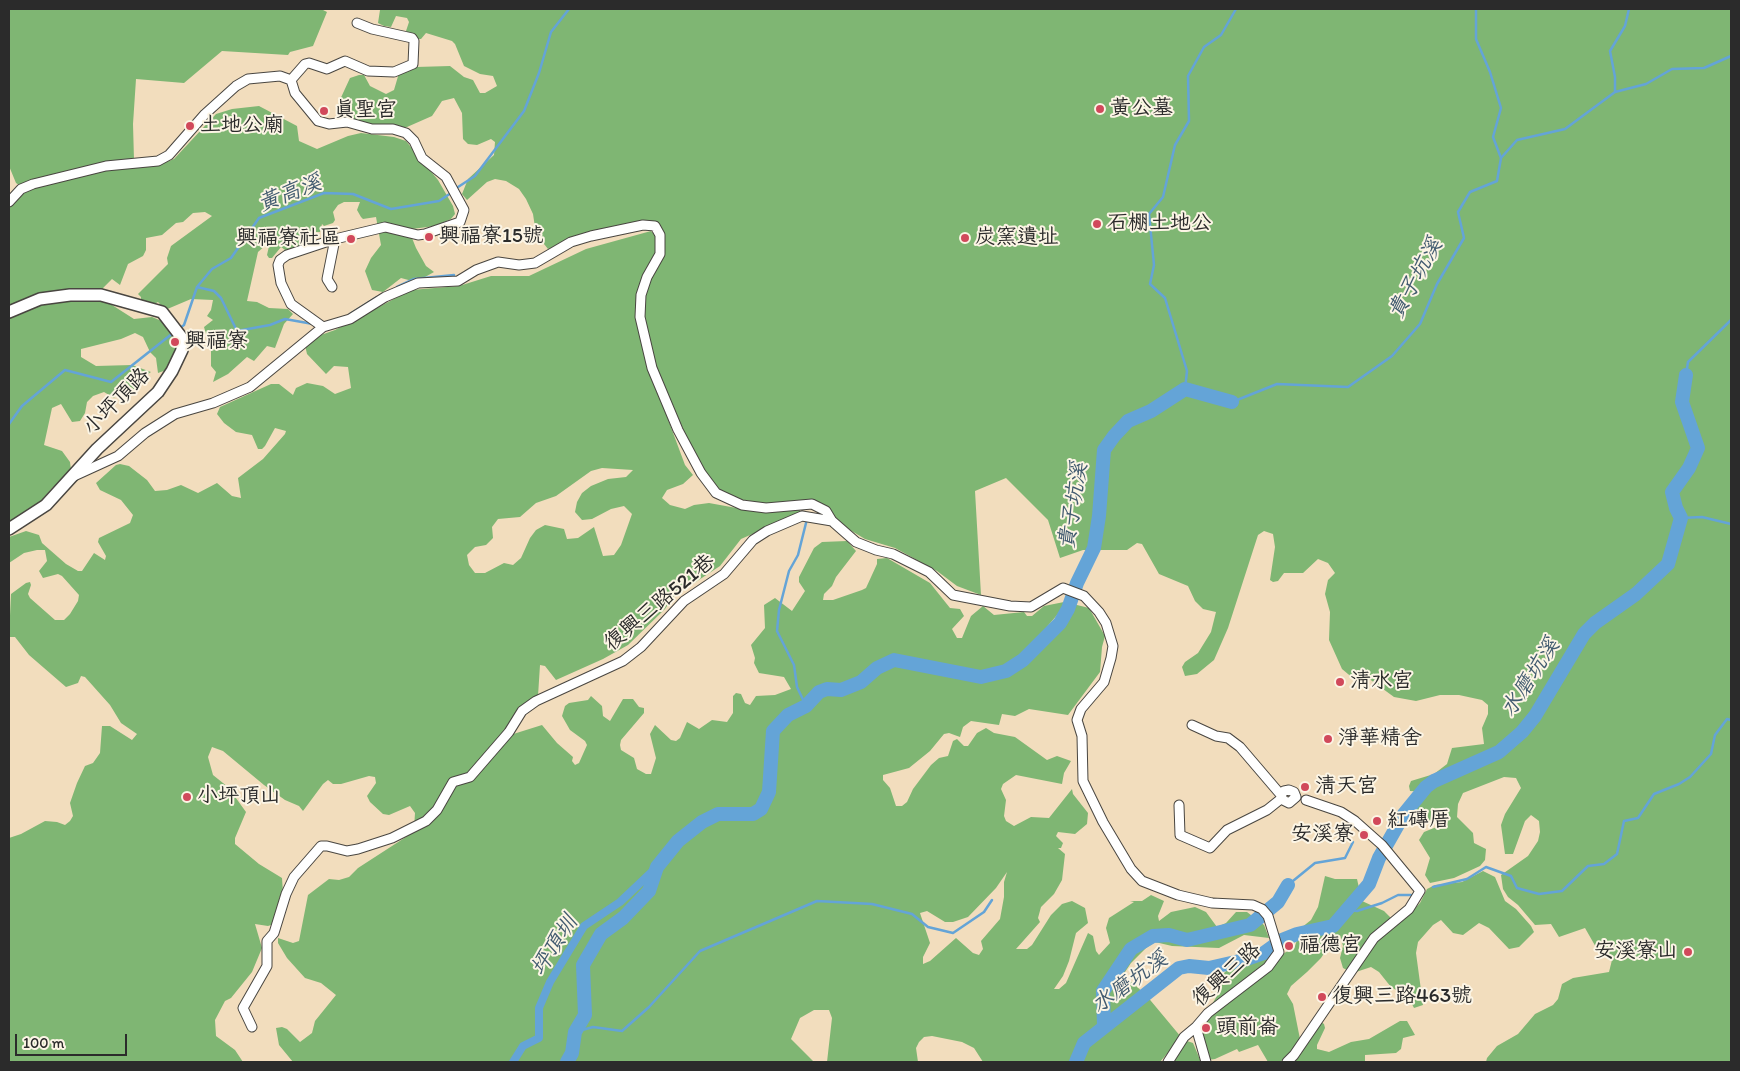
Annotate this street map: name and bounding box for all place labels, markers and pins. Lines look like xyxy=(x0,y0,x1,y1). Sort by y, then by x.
place label: 黃公墓 xyxy=(1110,96,1173,122)
place label: 真聖宮 xyxy=(334,98,397,124)
marker: 黃公墓 xyxy=(1094,103,1106,115)
marker: 真聖宮 xyxy=(318,105,330,117)
place label: 土地公廟 xyxy=(200,113,284,139)
marker: 土地公廟 xyxy=(184,120,196,132)
place label: 石棚土地公 xyxy=(1107,211,1212,237)
marker: 石棚土地公 xyxy=(1091,218,1103,230)
place label: 興福寮15號 xyxy=(439,224,544,250)
place label: 炭窯遺址 xyxy=(975,225,1059,251)
place label: 興福寮社區 xyxy=(236,226,341,252)
marker: 興福寮15號 xyxy=(423,231,435,243)
marker: 炭窯遺址 xyxy=(959,232,971,244)
marker: 興福寮社區 xyxy=(345,233,357,245)
place label: 興福寮 xyxy=(185,329,248,355)
marker: 興福寮 xyxy=(169,336,181,348)
place label: 清水宮 xyxy=(1350,669,1413,695)
marker: 清水宮 xyxy=(1334,676,1346,688)
place label: 淨華精舍 xyxy=(1338,726,1422,752)
marker: 淨華精舍 xyxy=(1322,733,1334,745)
place label: 清天宮 xyxy=(1315,774,1378,800)
marker: 清天宮 xyxy=(1299,781,1311,793)
place label: 小坪頂山 xyxy=(197,784,281,810)
marker: 小坪頂山 xyxy=(181,791,193,803)
place label: 紅磚厝 xyxy=(1387,808,1450,834)
marker: 紅磚厝 xyxy=(1371,815,1383,827)
place label: 安溪寮 xyxy=(1291,822,1354,848)
marker: 安溪寮 xyxy=(1358,829,1370,841)
place label: 福德宮 xyxy=(1299,933,1362,959)
place label: 安溪寮山 xyxy=(1594,939,1678,965)
marker: 福德宮 xyxy=(1283,940,1295,952)
marker: 安溪寮山 xyxy=(1682,946,1694,958)
place label: 復興三路463號 xyxy=(1332,984,1472,1010)
marker: 復興三路463號 xyxy=(1316,991,1328,1003)
place label: 頭前崙 xyxy=(1216,1015,1279,1041)
marker: 頭前崙 xyxy=(1200,1022,1212,1034)

